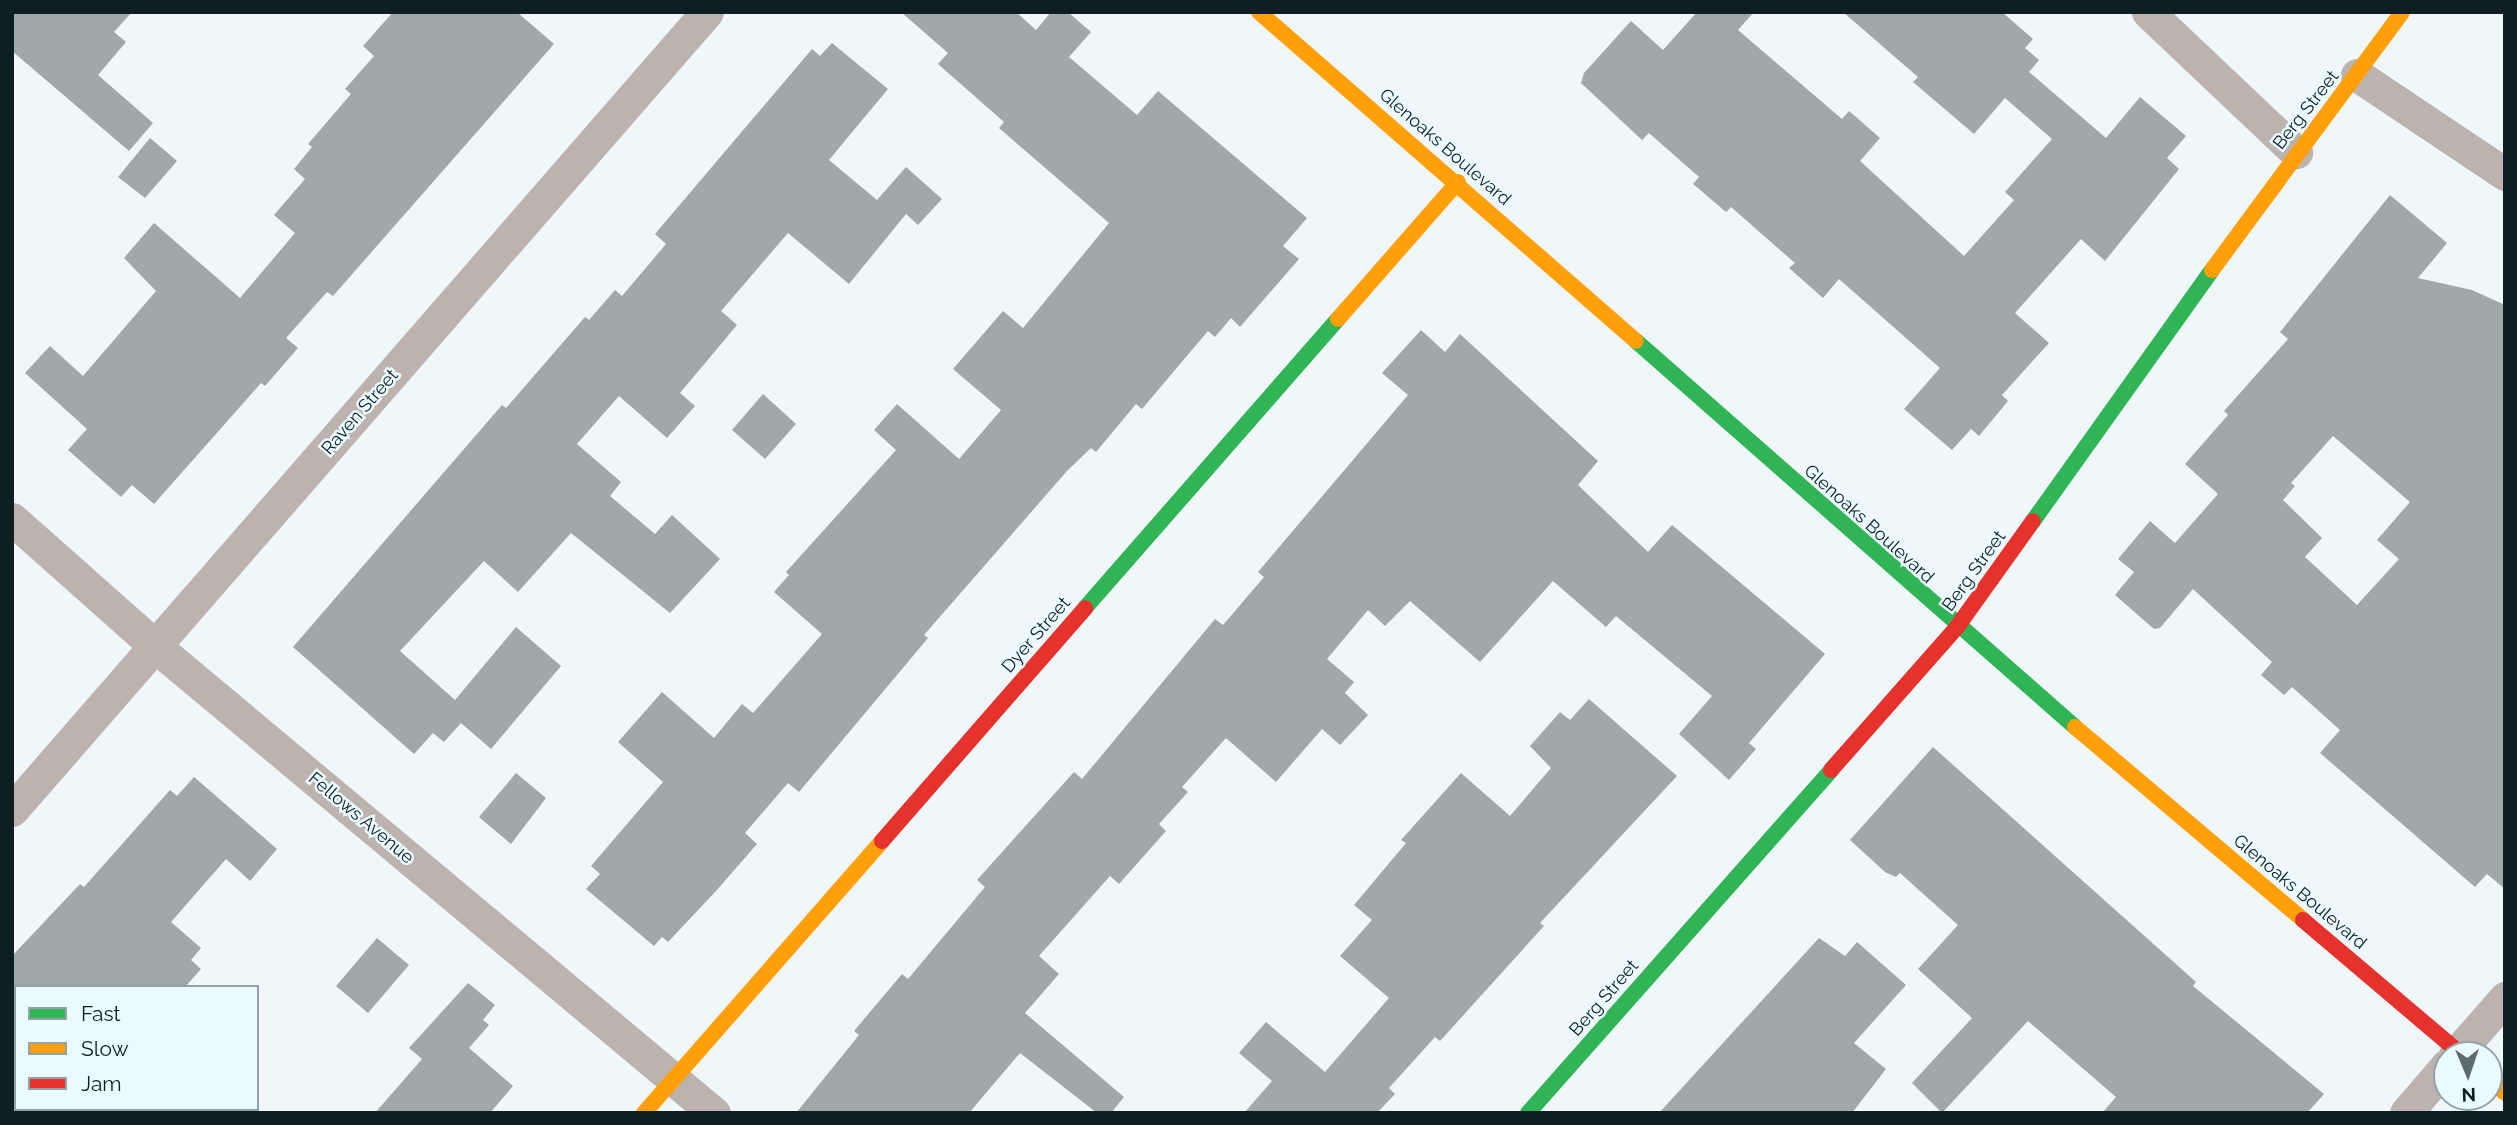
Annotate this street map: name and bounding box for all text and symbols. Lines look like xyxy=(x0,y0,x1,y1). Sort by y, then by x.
street label: Berg Street xyxy=(2268,66,2344,154)
street label: Glenoaks Boulevard xyxy=(1375,84,1515,210)
street label: Raven Street xyxy=(317,365,403,459)
street label: Glenoaks Boulevard xyxy=(1800,460,1938,588)
street label: Berg Street xyxy=(1938,527,2010,615)
street label: Dyer Street xyxy=(997,593,1075,677)
street label: Fellows Avenue xyxy=(304,767,418,869)
street label: Glenoaks Boulevard xyxy=(2229,830,2371,954)
street label: Berg Street xyxy=(1565,955,1643,1041)
legend xyxy=(14,985,259,1111)
text: Fast xyxy=(81,1001,121,1026)
text: Slow xyxy=(81,1036,129,1061)
north arrow xyxy=(2433,1041,2503,1111)
text: Jam xyxy=(81,1071,122,1096)
text: N xyxy=(2461,1084,2476,1106)

